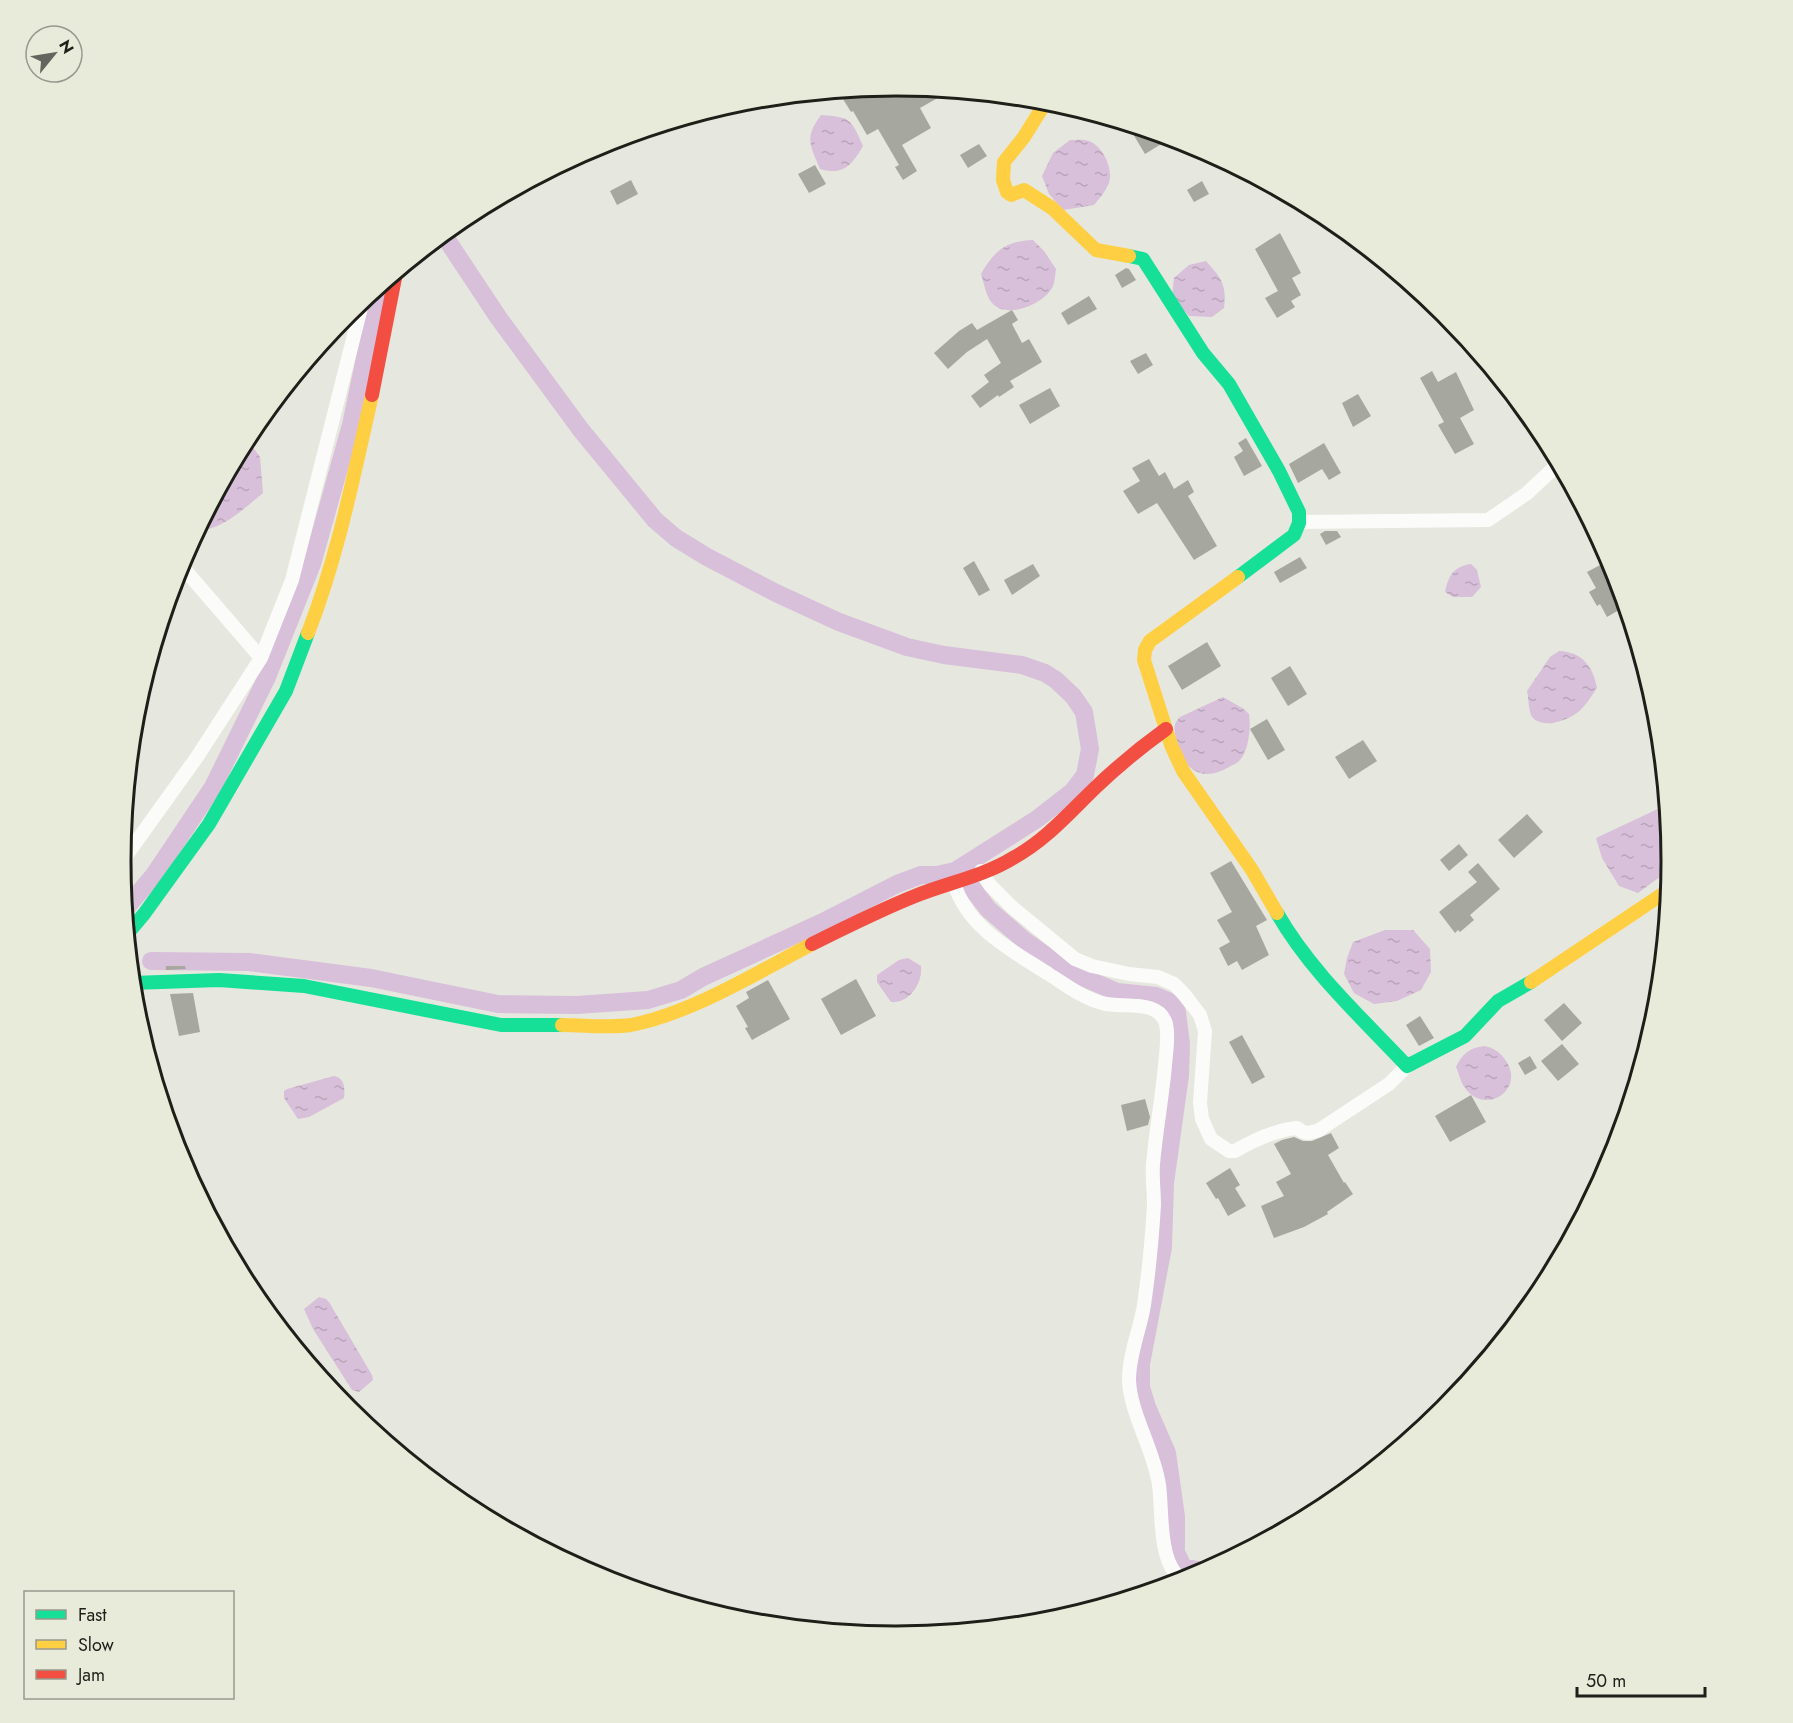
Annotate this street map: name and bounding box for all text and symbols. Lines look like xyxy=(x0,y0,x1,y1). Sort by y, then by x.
north arrow xyxy=(24,24,84,84)
text: N xyxy=(53,35,80,58)
legend xyxy=(24,1591,234,1699)
text: Fast xyxy=(78,1602,107,1628)
text: Slow xyxy=(78,1632,115,1658)
scale bar xyxy=(1577,1660,1704,1698)
text: Jam xyxy=(76,1662,105,1688)
text: 50 m xyxy=(1586,1668,1626,1694)

